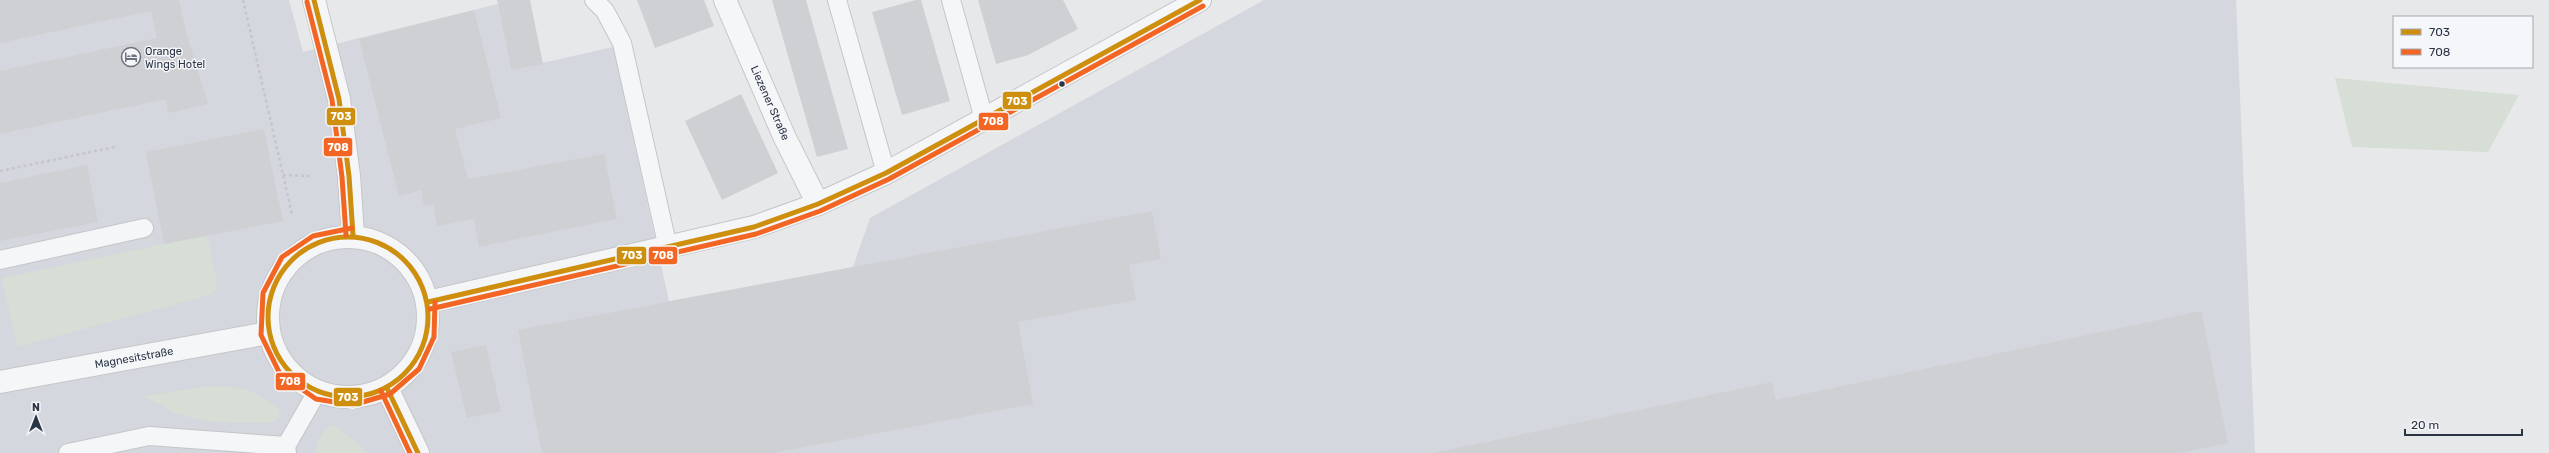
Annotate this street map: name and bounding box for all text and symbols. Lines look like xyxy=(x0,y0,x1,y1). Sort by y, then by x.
legend xyxy=(2393,16,2533,68)
text: 703 xyxy=(2429,25,2450,39)
place label: Orange Wings Hotel xyxy=(145,45,205,71)
text: 708 xyxy=(2429,45,2450,59)
hotel icon: Orange Wings Hotel xyxy=(120,46,142,68)
street label: Liezener Straße xyxy=(748,64,792,142)
unlabelled marker xyxy=(1057,79,1067,89)
line badge: 703 xyxy=(1002,91,1032,110)
text: 703 xyxy=(1006,95,1028,108)
line badge: 703 xyxy=(326,107,356,126)
text: 703 xyxy=(330,110,352,123)
line badge: 708 xyxy=(978,112,1009,131)
text: 708 xyxy=(982,115,1004,128)
line badge: 708 xyxy=(323,137,353,157)
text: 708 xyxy=(327,141,349,154)
line badge: 703 xyxy=(616,246,647,265)
line badge: 708 xyxy=(648,246,678,265)
text: 703 xyxy=(621,249,643,262)
text: 708 xyxy=(652,249,674,262)
street label: Magnesitstraße xyxy=(94,345,174,371)
line badge: 708 xyxy=(275,372,306,391)
text: 708 xyxy=(279,375,301,388)
line badge: 703 xyxy=(333,387,363,407)
text: 703 xyxy=(337,391,359,404)
north arrow xyxy=(16,397,56,437)
text: N xyxy=(32,401,40,414)
scale bar xyxy=(2405,411,2522,437)
text: 20 m xyxy=(2411,418,2439,432)

